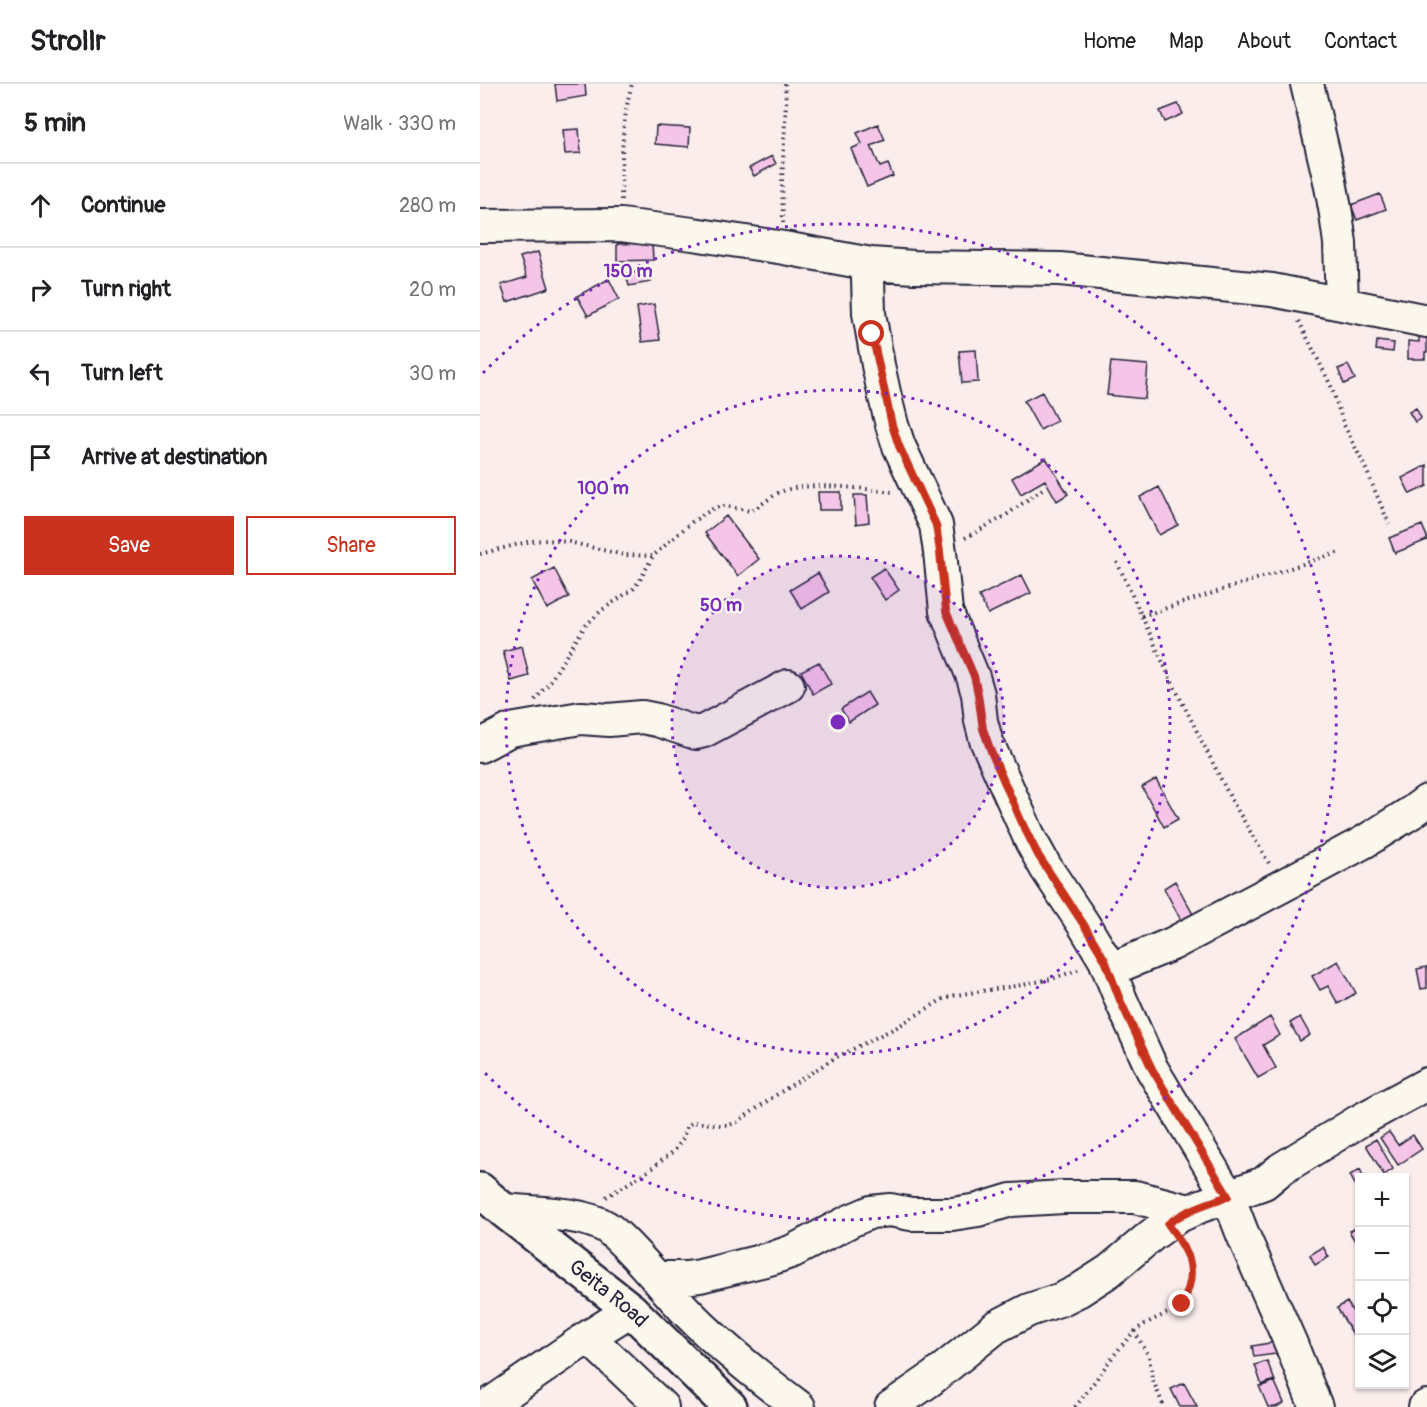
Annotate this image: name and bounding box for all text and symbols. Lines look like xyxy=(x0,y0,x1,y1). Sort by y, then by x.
text: Strollr xyxy=(30,24,105,59)
text: Home xyxy=(1083,28,1136,55)
text: Map xyxy=(1169,28,1204,55)
text: About xyxy=(1237,28,1291,55)
text: Contact xyxy=(1324,28,1397,55)
text: 5 min xyxy=(24,107,86,139)
text: Walk · 330 m xyxy=(343,111,456,136)
icon: ahead xyxy=(24,189,57,222)
text: Continue xyxy=(81,191,165,219)
text: 280 m xyxy=(399,193,456,218)
text: 150 m xyxy=(604,260,653,283)
icon: right xyxy=(24,273,57,306)
text: Turn right xyxy=(81,275,171,303)
text: 20 m xyxy=(409,277,456,302)
route start xyxy=(858,320,884,346)
icon: left xyxy=(24,357,57,390)
text: Turn left xyxy=(81,359,163,387)
text: 30 m xyxy=(409,361,456,386)
icon: arrive xyxy=(24,441,57,474)
text: Arrive at destination xyxy=(81,443,267,471)
text: 100 m xyxy=(577,477,629,500)
button: Save xyxy=(24,516,234,575)
button: Share xyxy=(246,516,456,575)
text: 50 m xyxy=(700,594,742,617)
centre of rings xyxy=(828,712,848,732)
map controls xyxy=(1355,1173,1409,1389)
button: + xyxy=(1355,1173,1409,1227)
button: − xyxy=(1355,1227,1409,1281)
street label: Geita Road xyxy=(564,1253,654,1333)
button: locate xyxy=(1355,1281,1409,1335)
route end xyxy=(1168,1290,1194,1316)
button: layers xyxy=(1355,1335,1409,1389)

